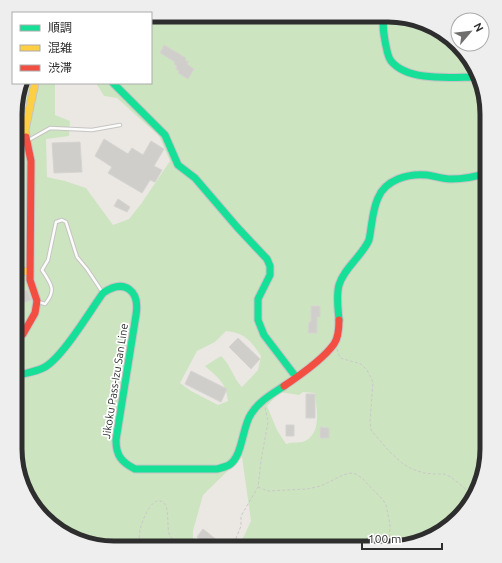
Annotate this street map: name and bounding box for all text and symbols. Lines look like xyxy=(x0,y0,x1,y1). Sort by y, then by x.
legend xyxy=(12,12,152,84)
north arrow xyxy=(450,12,490,52)
text: 順調 xyxy=(48,21,72,34)
text: N xyxy=(472,21,486,34)
text: 混雑 xyxy=(48,41,72,54)
text: 渋滞 xyxy=(48,61,72,74)
street label: Jikoku Pass-Izu San Line xyxy=(100,322,130,440)
scale bar xyxy=(362,525,442,551)
text: 100 m xyxy=(368,532,401,545)

